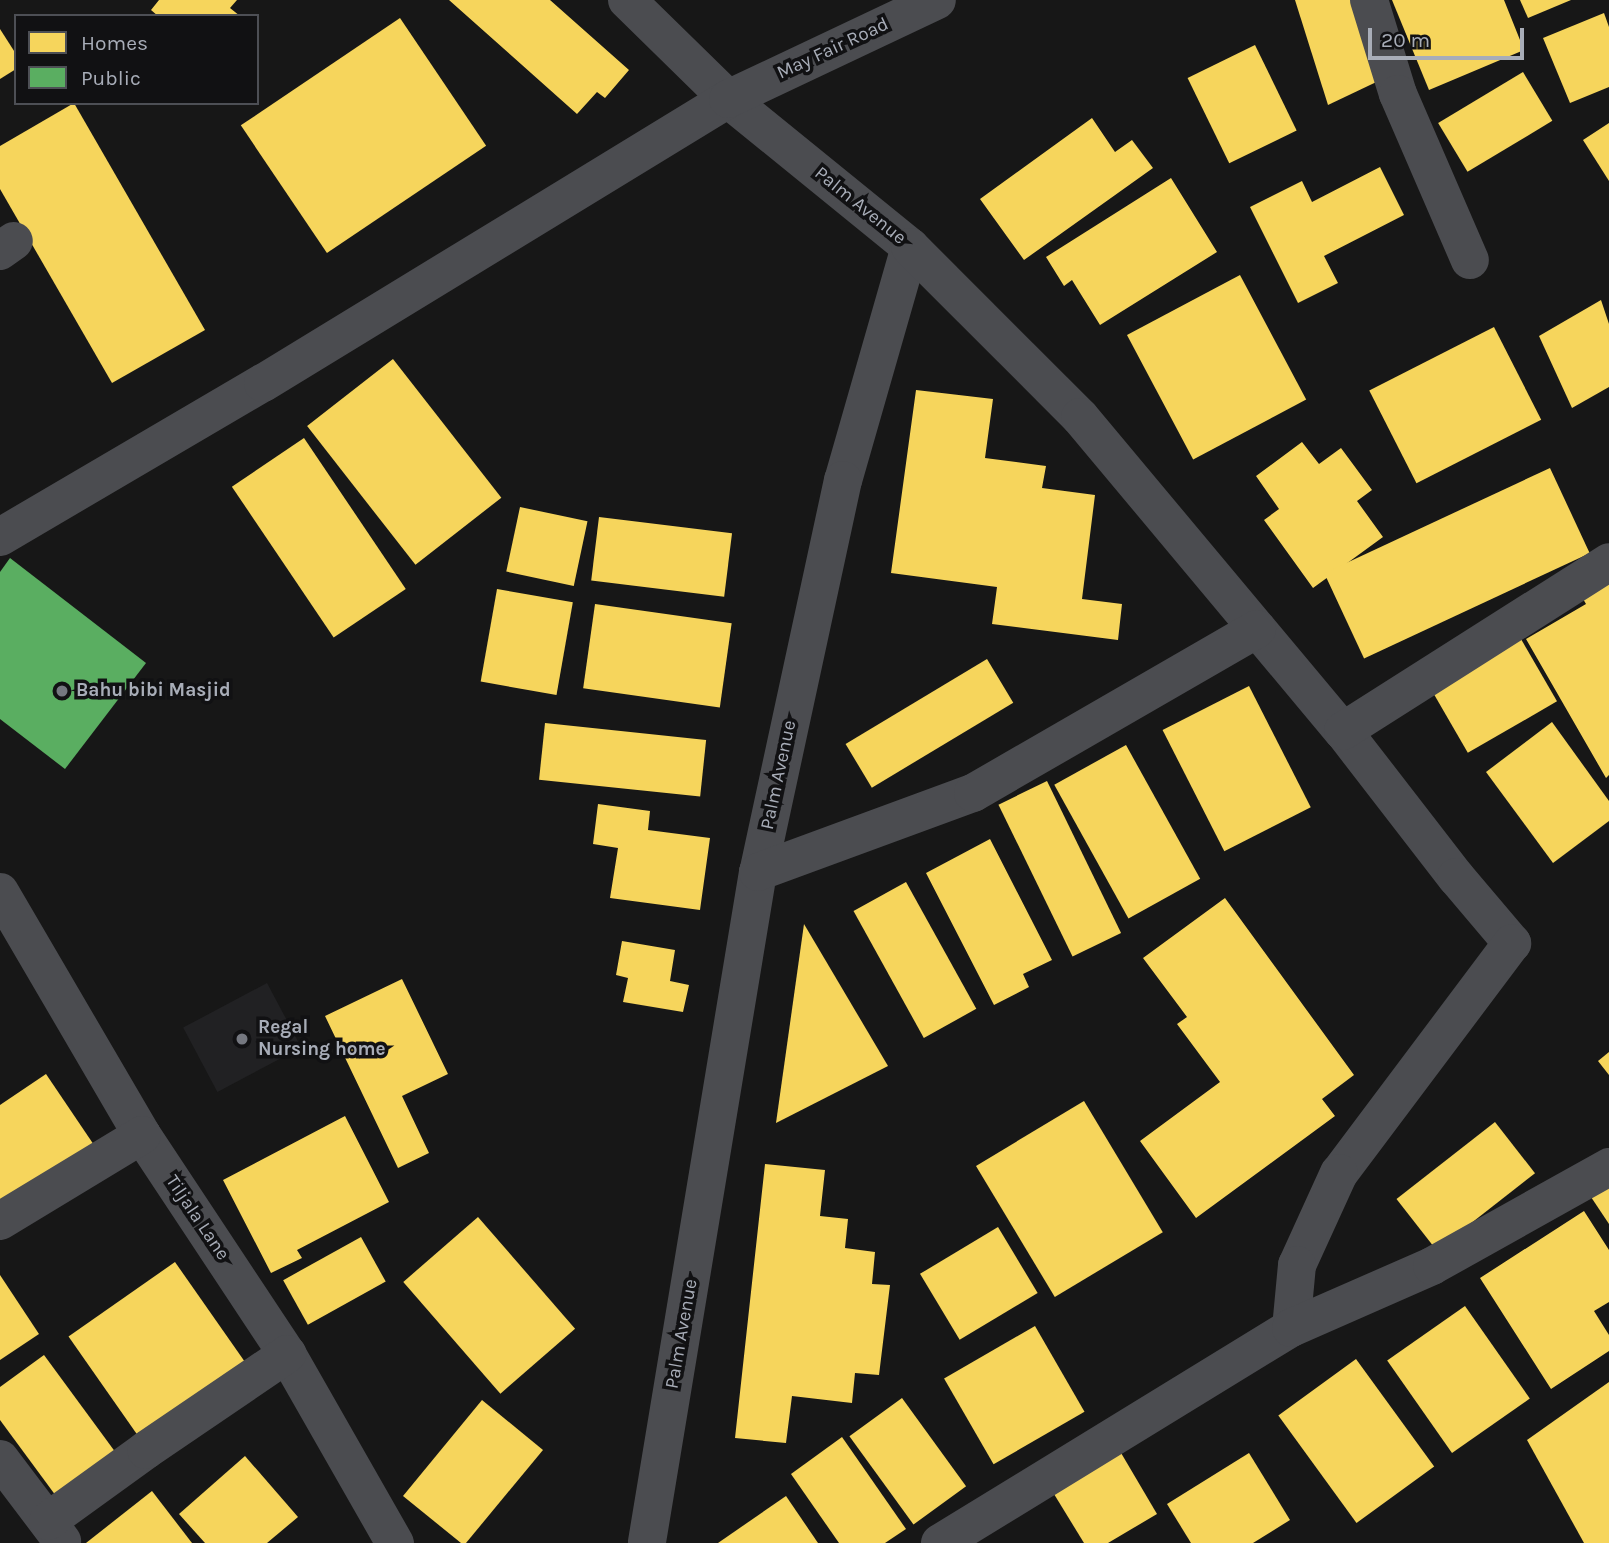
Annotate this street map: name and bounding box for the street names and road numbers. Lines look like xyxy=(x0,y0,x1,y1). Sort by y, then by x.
street label: May Fair Road xyxy=(774,13,892,85)
street label: Palm Avenue xyxy=(810,162,910,250)
street label: Palm Avenue xyxy=(756,718,802,832)
street label: Tiljala Lane xyxy=(160,1171,234,1265)
street label: Palm Avenue xyxy=(661,1277,703,1391)

